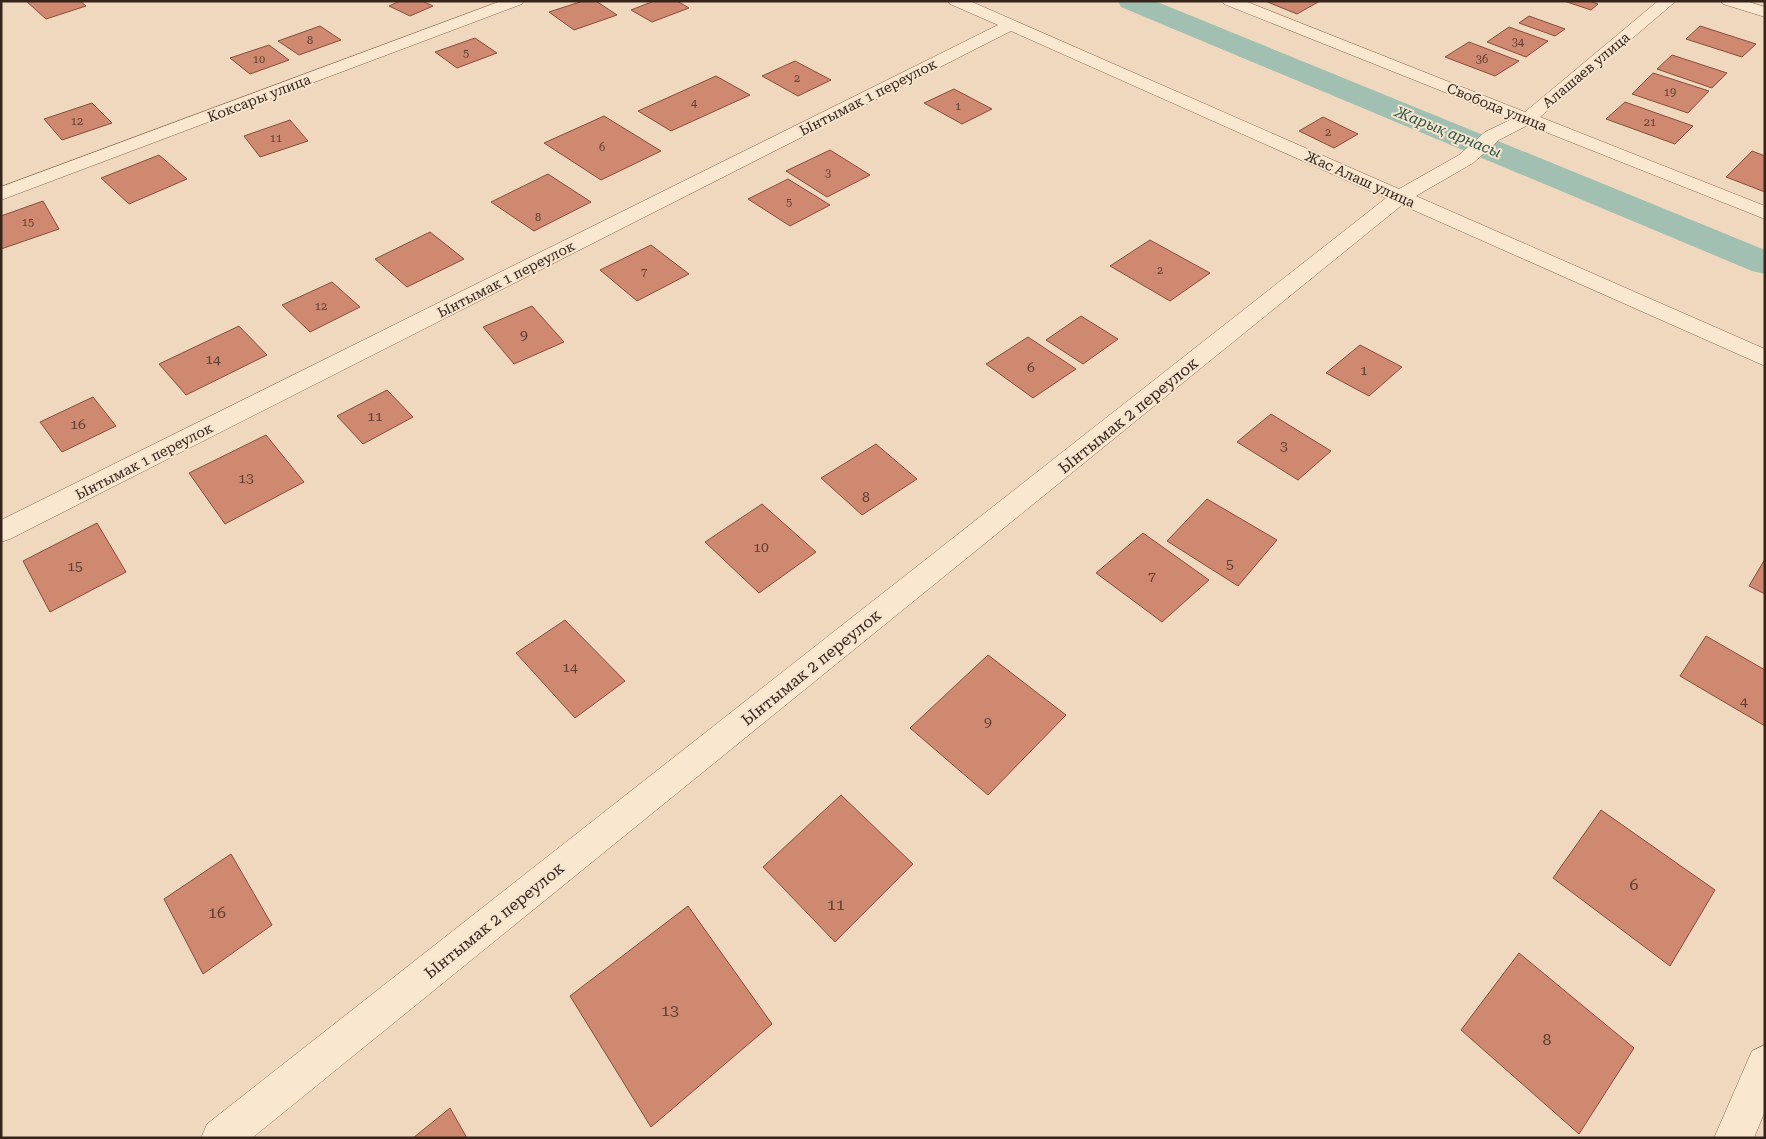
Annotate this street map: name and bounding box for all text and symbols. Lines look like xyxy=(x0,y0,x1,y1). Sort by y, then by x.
street label: Алашаев улица xyxy=(1539,29,1633,111)
house number: 8 xyxy=(307,34,313,47)
house number: 34 xyxy=(1512,36,1525,49)
house number: 5 xyxy=(463,47,469,60)
house number: 10 xyxy=(253,53,265,66)
house number: 36 xyxy=(1476,53,1488,66)
street label: Ынтымак 1 переулок xyxy=(796,55,940,139)
street label: Коксары улица xyxy=(205,71,313,125)
house number: 2 xyxy=(794,72,800,85)
street label: Свобода улица xyxy=(1445,80,1550,134)
house number: 19 xyxy=(1664,86,1676,99)
house number: 4 xyxy=(691,97,698,110)
house number: 1 xyxy=(955,100,961,113)
water label: Жарық арнасы xyxy=(1391,102,1504,162)
house number: 12 xyxy=(71,115,83,128)
house number: 21 xyxy=(1644,116,1656,129)
house number: 2 xyxy=(1325,126,1331,139)
house number: 11 xyxy=(270,132,282,145)
house number: 6 xyxy=(599,141,605,154)
street label: Жас Алаш улица xyxy=(1303,148,1418,211)
house number: 3 xyxy=(825,167,831,180)
house number: 5 xyxy=(786,196,792,209)
house number: 8 xyxy=(535,211,541,224)
house number: 15 xyxy=(22,216,34,229)
street label: Ынтымак 1 переулок xyxy=(434,237,578,321)
house number: 2 xyxy=(1157,264,1163,277)
house number: 7 xyxy=(641,266,647,279)
house number: 12 xyxy=(315,300,327,313)
house number: 9 xyxy=(520,327,528,343)
house number: 14 xyxy=(205,351,221,367)
street label: Ынтымак 2 переулок xyxy=(1055,353,1202,478)
house number: 6 xyxy=(1027,359,1035,375)
house number: 1 xyxy=(1360,362,1368,378)
house number: 11 xyxy=(367,408,383,424)
house number: 16 xyxy=(70,416,86,432)
street label: Ынтымак 1 переулок xyxy=(72,419,216,503)
house number: 3 xyxy=(1280,438,1288,454)
house number: 13 xyxy=(238,470,254,486)
house number: 8 xyxy=(862,489,870,505)
house number: 10 xyxy=(753,539,769,555)
house number: 5 xyxy=(1226,556,1234,572)
house number: 15 xyxy=(67,558,83,574)
house number: 7 xyxy=(1148,568,1156,584)
street label: Ынтымак 2 переулок xyxy=(738,605,885,730)
house number: 14 xyxy=(562,659,578,675)
house number: 4 xyxy=(1740,693,1748,709)
house number: 9 xyxy=(984,714,992,730)
street label: Ынтымак 2 переулок xyxy=(421,858,568,983)
house number: 6 xyxy=(1630,875,1639,894)
house number: 11 xyxy=(827,895,845,914)
house number: 16 xyxy=(208,903,226,922)
house number: 13 xyxy=(661,1001,679,1020)
house number: 8 xyxy=(1543,1030,1552,1049)

